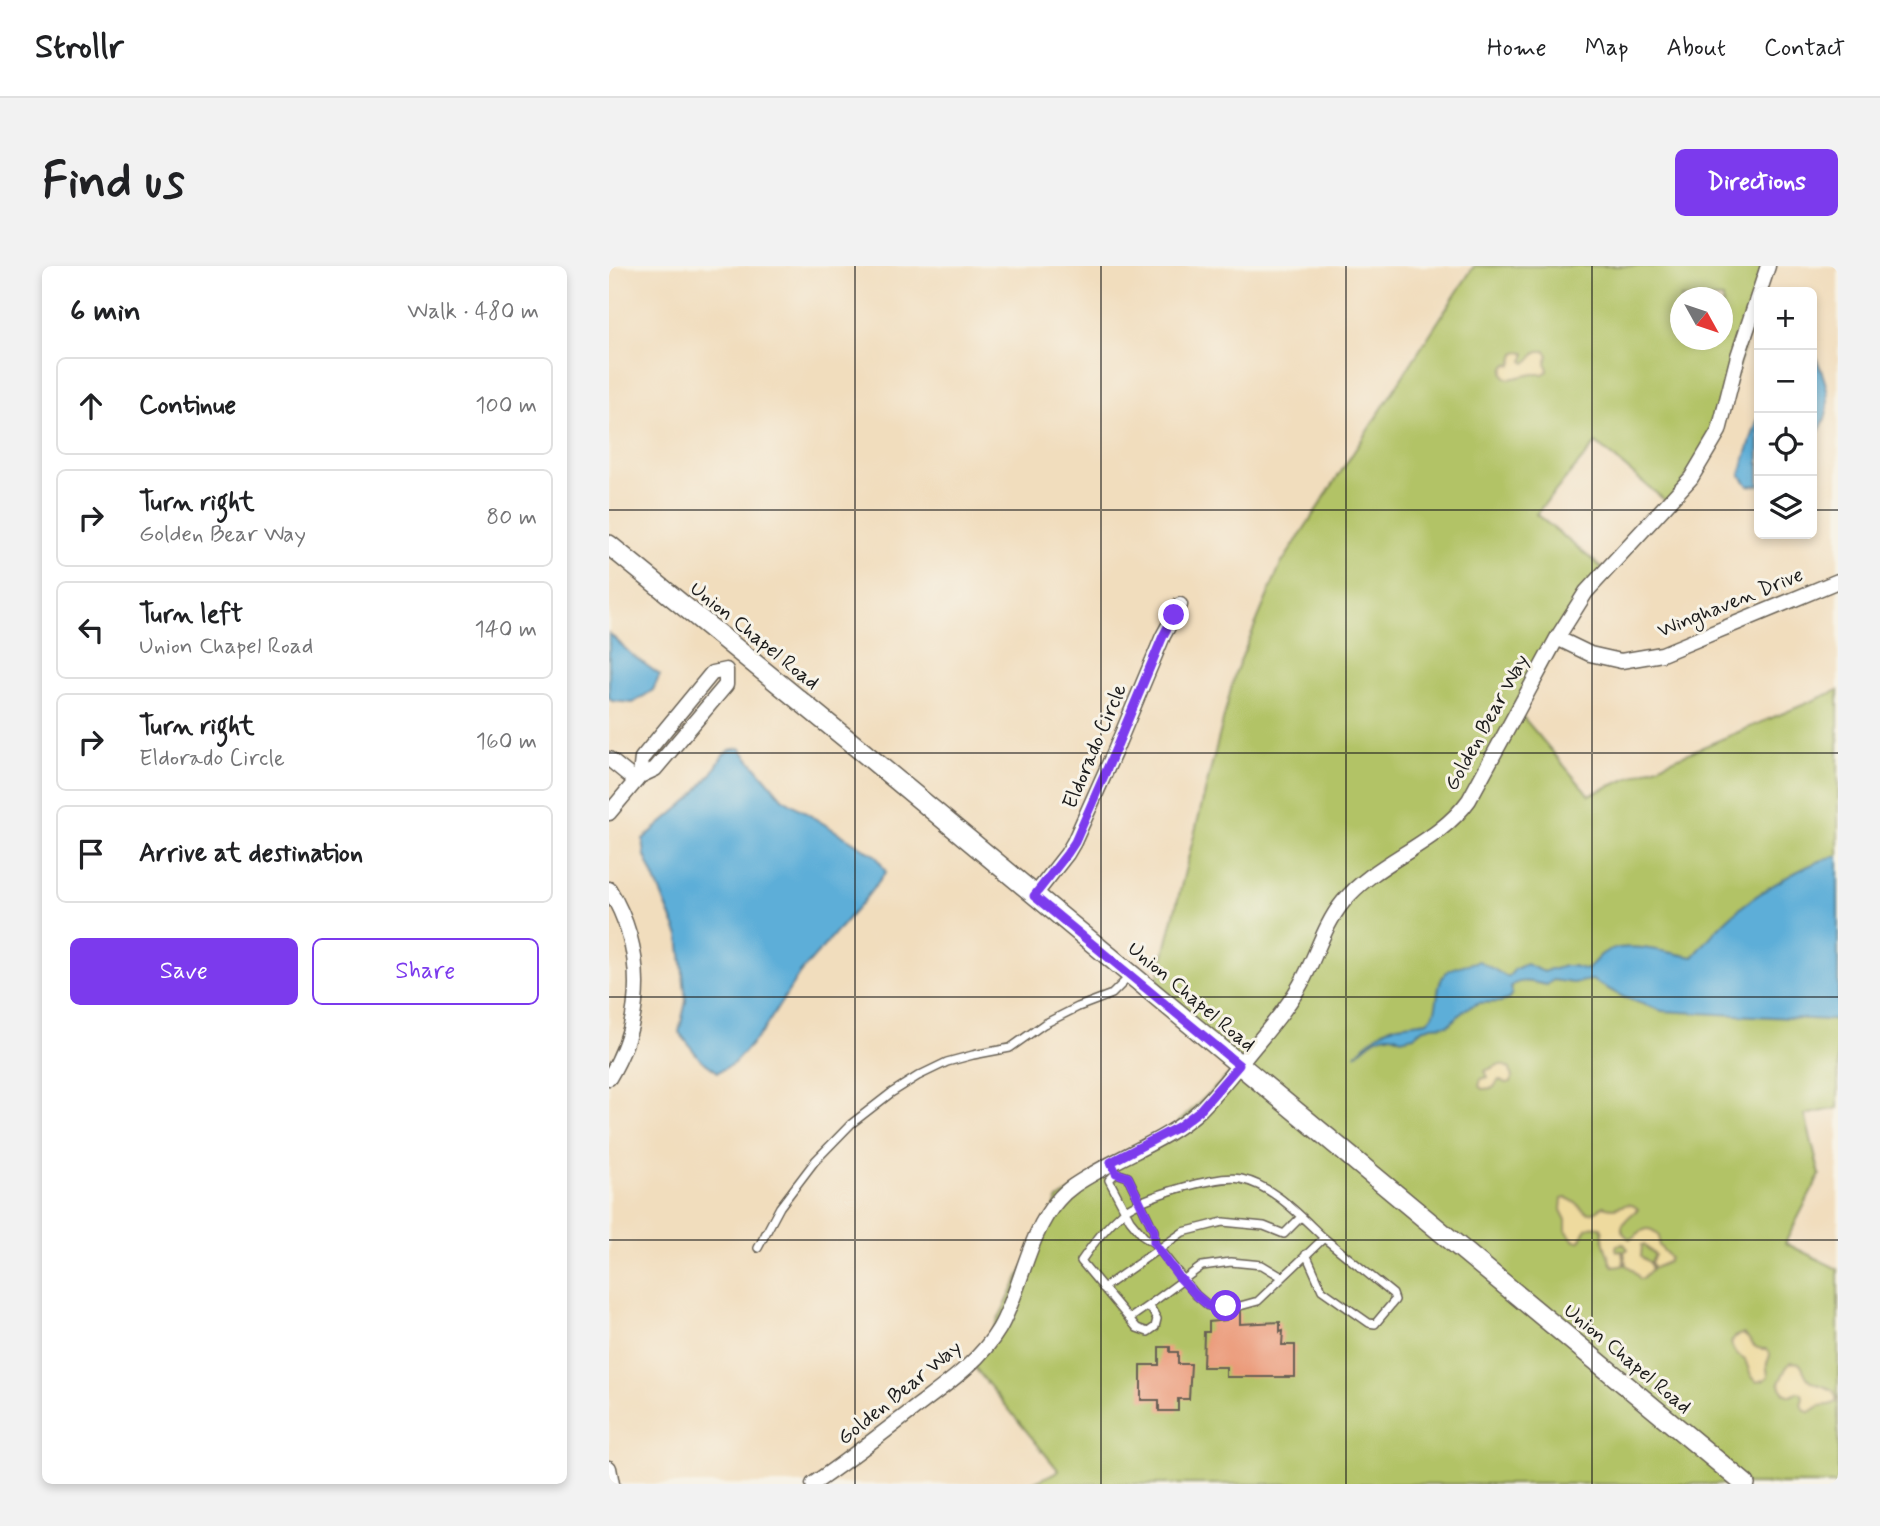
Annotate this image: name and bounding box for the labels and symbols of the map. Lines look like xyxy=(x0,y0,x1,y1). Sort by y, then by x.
north arrow xyxy=(1670,287,1733,350)
street label: Winghaven Drive xyxy=(1653,561,1808,646)
street label: Union Chapel Road xyxy=(684,575,825,697)
route end xyxy=(1158,599,1189,630)
street label: Golden Bear Way xyxy=(1438,649,1536,796)
street label: Eldorado Circle xyxy=(1056,680,1134,813)
street label: Union Chapel Road xyxy=(1121,935,1261,1059)
route start xyxy=(1210,1290,1241,1321)
street label: Union Chapel Road xyxy=(1557,1297,1697,1421)
street label: Golden Bear Way xyxy=(832,1334,968,1452)

